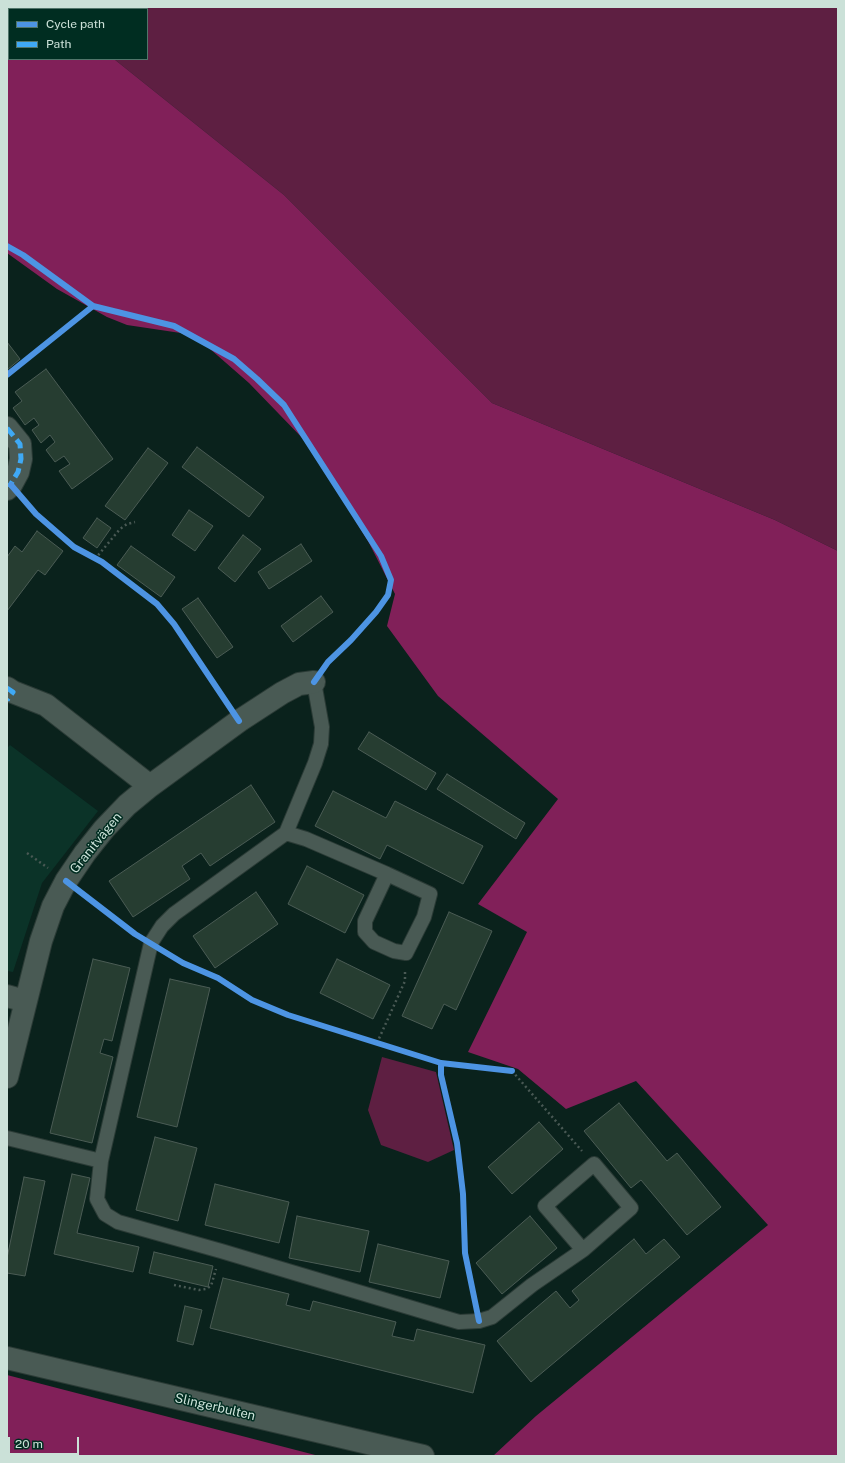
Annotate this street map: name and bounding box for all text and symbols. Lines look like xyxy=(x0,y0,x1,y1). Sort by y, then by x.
legend xyxy=(8,8,148,60)
text: Cycle path xyxy=(46,17,105,31)
text: Path xyxy=(46,37,72,51)
street label: Granitvägen xyxy=(67,809,125,877)
street label: Slingerbulten xyxy=(173,1390,257,1424)
scale bar xyxy=(10,1429,81,1455)
text: 20 m xyxy=(15,1437,43,1451)

